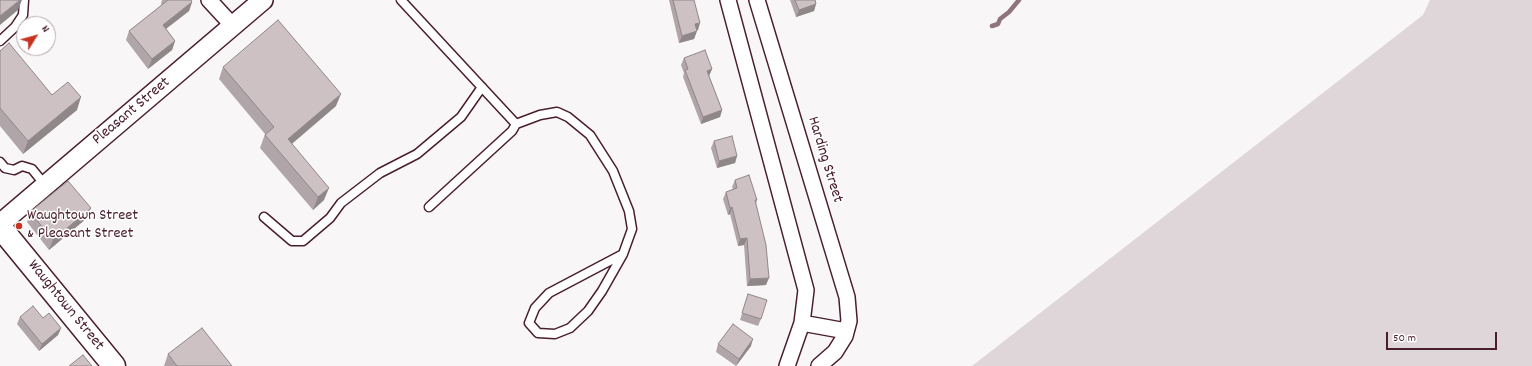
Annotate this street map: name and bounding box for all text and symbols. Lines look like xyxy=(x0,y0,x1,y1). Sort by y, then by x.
north arrow xyxy=(16,16,56,56)
text: N xyxy=(37,22,53,36)
street label: Pleasant Street xyxy=(89,74,175,150)
street label: Harding Street xyxy=(802,115,846,205)
place label: Waughtown Street & Pleasant Street xyxy=(27,207,138,245)
marker: Waughtown Street & Pleasant Street xyxy=(14,221,24,231)
street label: Waughtown Street xyxy=(23,257,107,355)
scale bar xyxy=(1388,324,1499,350)
text: 50 m xyxy=(1393,330,1416,347)

